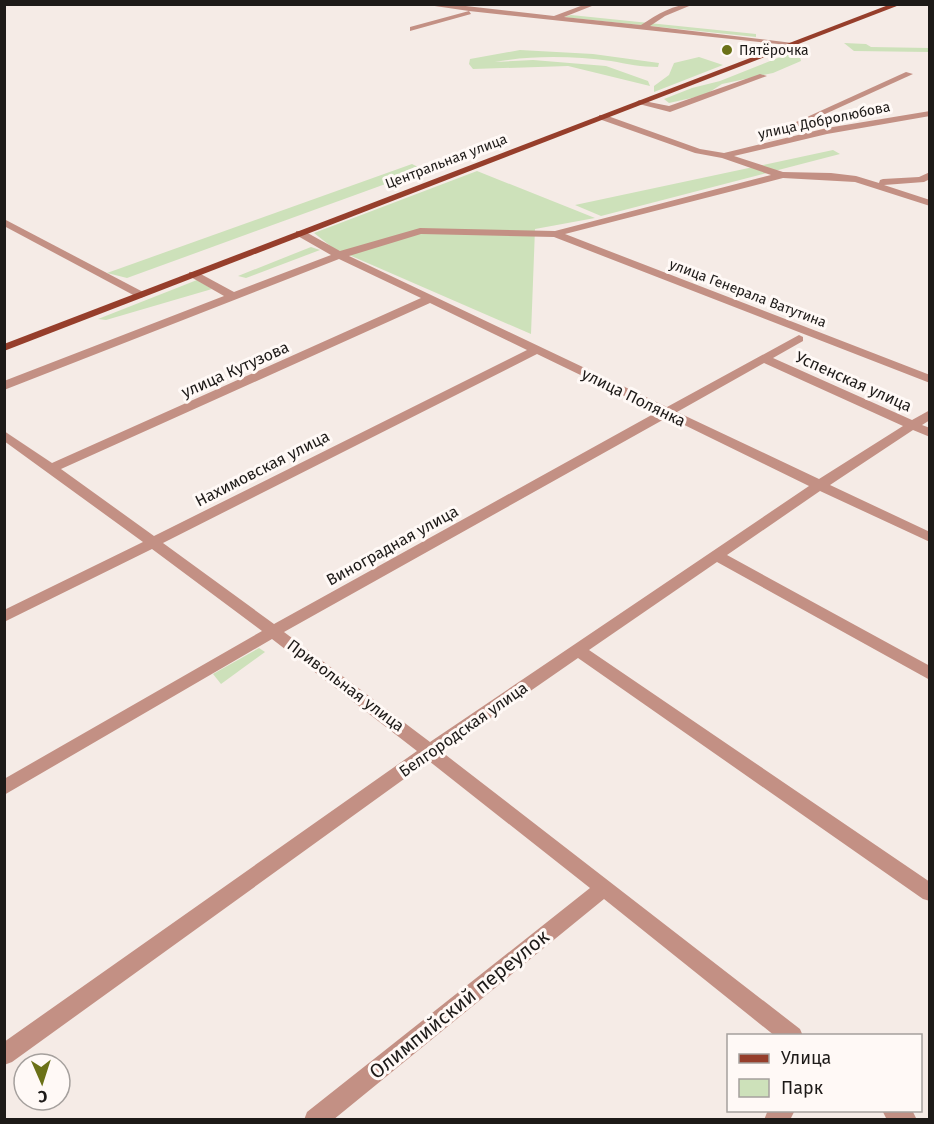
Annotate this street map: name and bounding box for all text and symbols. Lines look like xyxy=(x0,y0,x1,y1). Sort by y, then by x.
place label: Пятёрочка xyxy=(739,42,809,59)
marker: Пятёрочка xyxy=(720,43,734,57)
street label: улица Добролюбова xyxy=(756,98,892,143)
street label: Центральная улица xyxy=(383,130,509,193)
street label: улица Генерала Ватутина xyxy=(667,256,829,331)
street label: улица Кутузова xyxy=(178,337,292,402)
street label: Успенская улица xyxy=(793,347,915,416)
street label: улица Полянка xyxy=(579,364,689,431)
street label: Нахимовская улица xyxy=(192,426,332,511)
street label: Виноградная улица xyxy=(323,501,461,590)
street label: Привольная улица xyxy=(284,635,408,736)
street label: Белгородская улица xyxy=(395,678,531,781)
street label: Олимпийский переулок xyxy=(364,924,554,1084)
legend xyxy=(727,1034,922,1112)
text: Улица xyxy=(781,1047,831,1069)
north arrow xyxy=(12,1052,72,1112)
text: Парк xyxy=(781,1077,824,1099)
text: С xyxy=(37,1087,48,1106)

